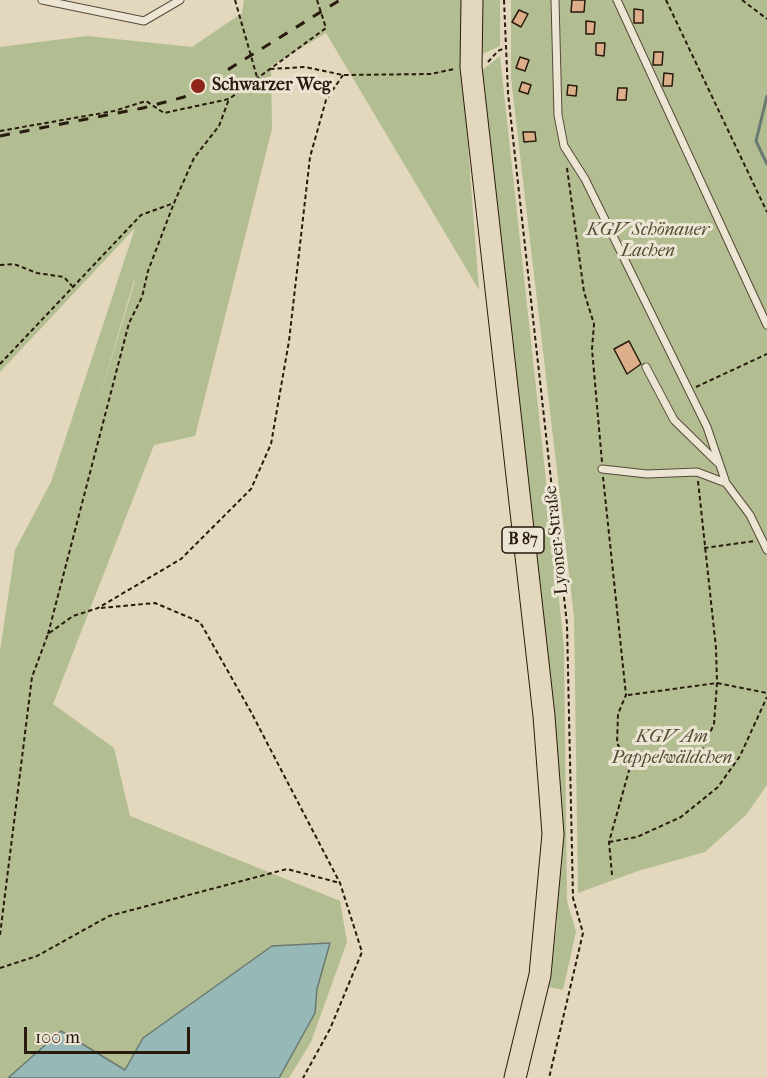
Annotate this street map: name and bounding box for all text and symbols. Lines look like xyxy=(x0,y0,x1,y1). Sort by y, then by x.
place label: Schwarzer Weg xyxy=(212,75,331,97)
marker: Schwarzer Weg xyxy=(189,77,207,95)
park label: KGV Schönauer Lachen xyxy=(587,220,709,262)
street label: Lyoner Straße xyxy=(541,484,573,596)
road number: B 87 xyxy=(502,527,544,553)
park label: KGV Am Pappelwäldchen xyxy=(612,727,732,770)
scale bar xyxy=(27,1015,194,1053)
text: 100 m xyxy=(35,1027,80,1048)

